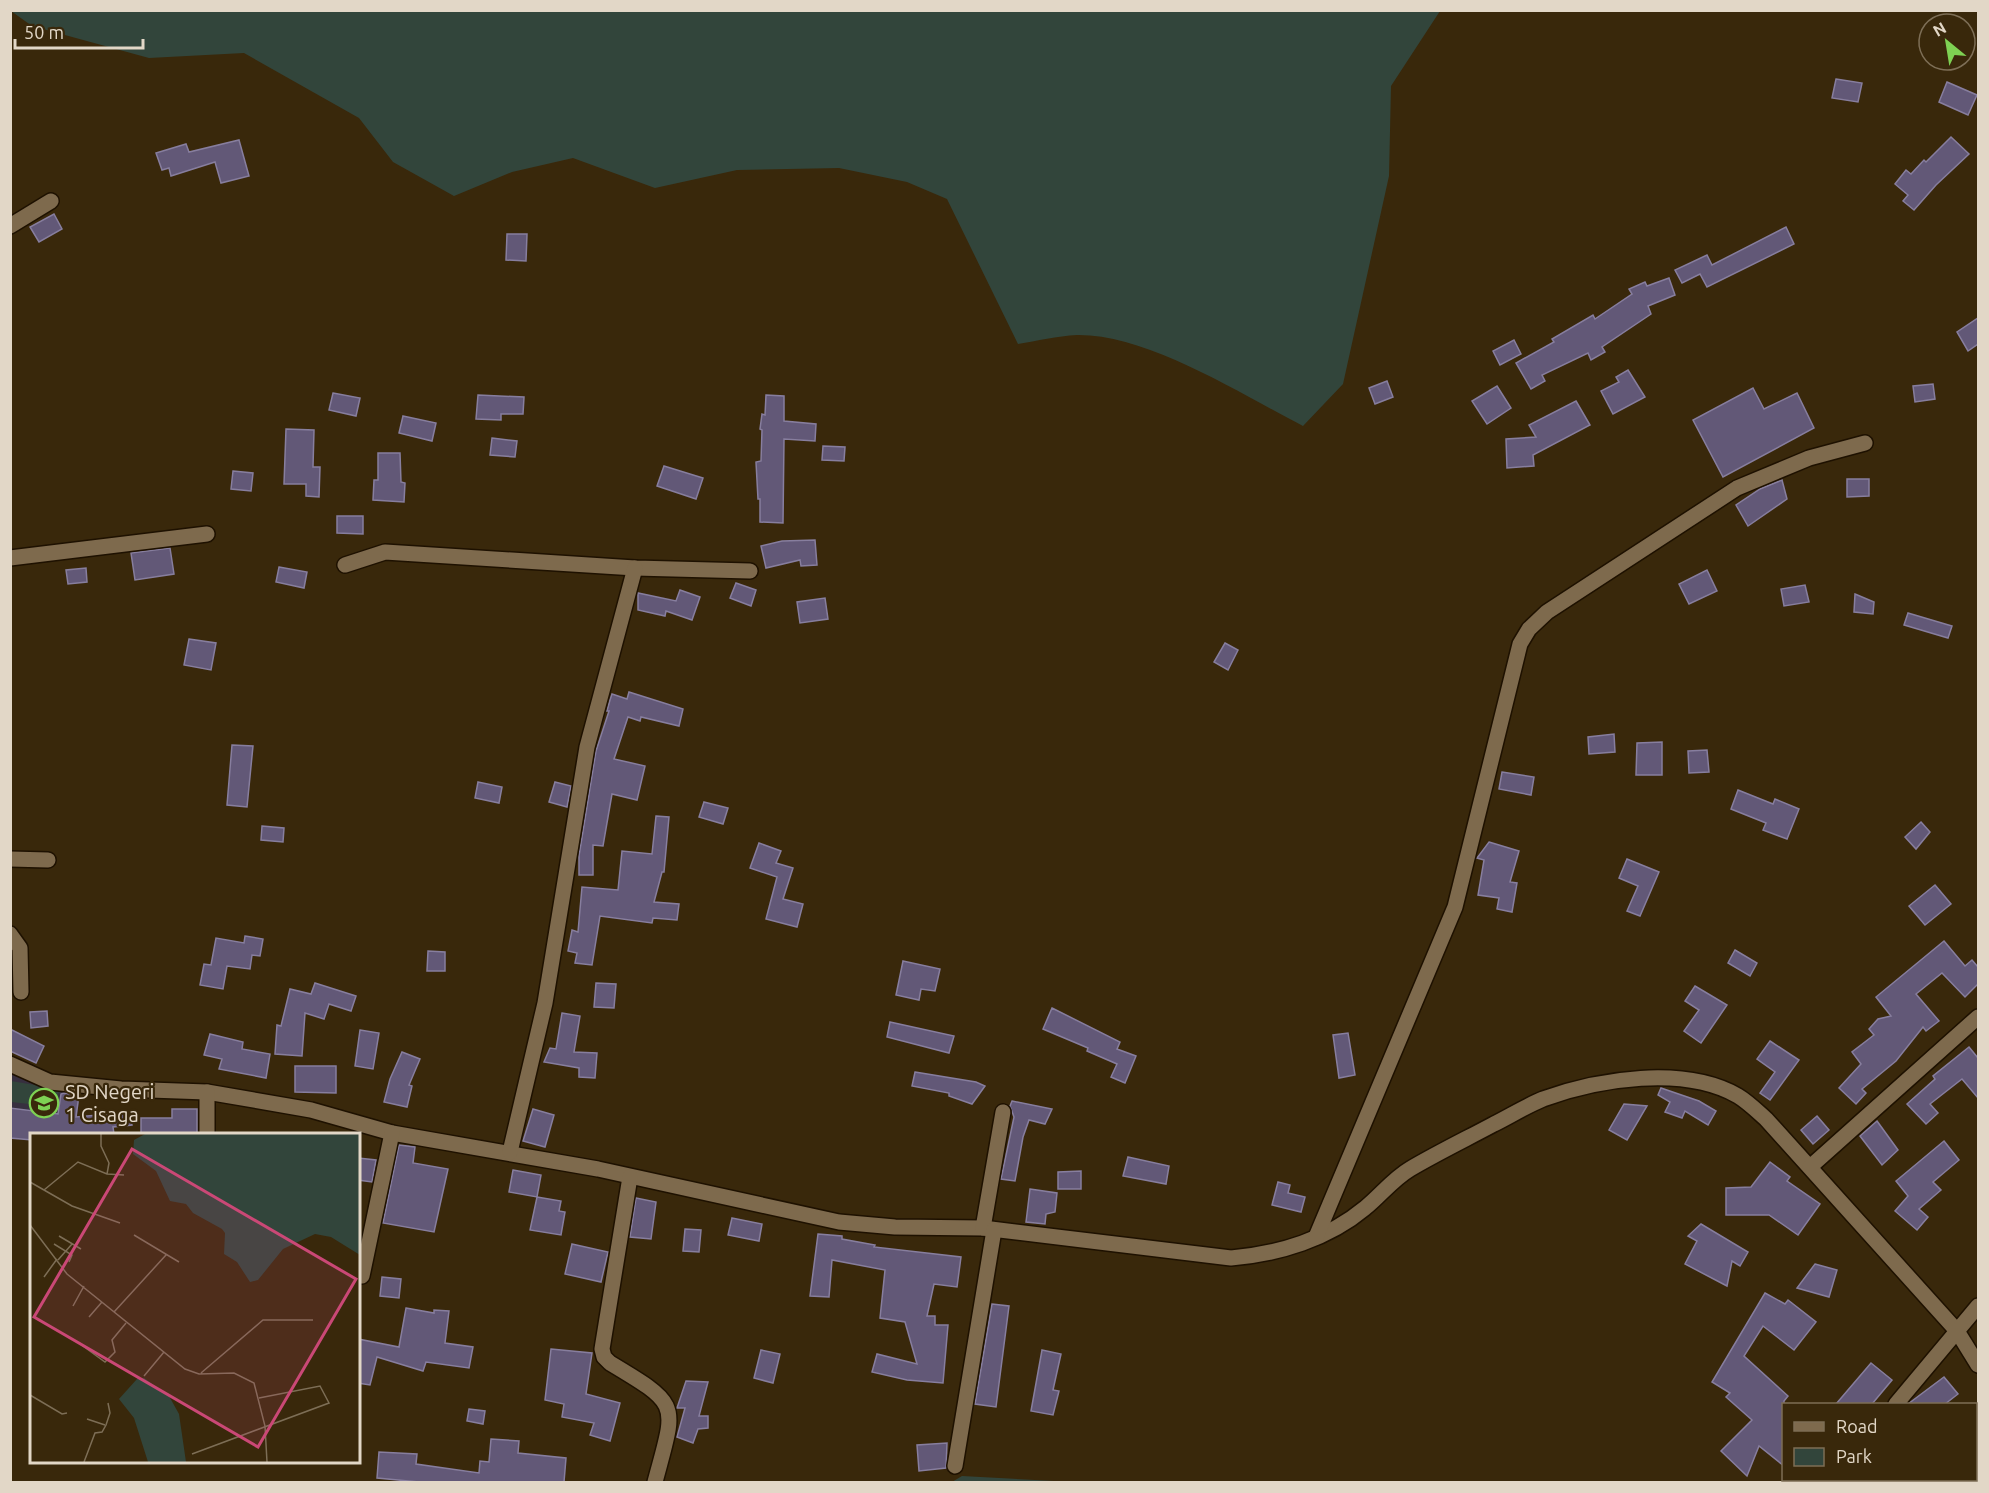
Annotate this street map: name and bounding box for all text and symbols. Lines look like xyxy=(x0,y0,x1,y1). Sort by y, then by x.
scale bar xyxy=(15,12,142,50)
north arrow xyxy=(1917,12,1977,72)
text: N xyxy=(1930,18,1949,40)
text: 50 m xyxy=(24,22,64,42)
place label: SD Negeri 1 Cisaga xyxy=(65,1080,154,1126)
school or university icon: SD Negeri 1 Cisaga xyxy=(28,1087,60,1119)
inset map xyxy=(30,1133,360,1463)
legend xyxy=(1782,1403,1977,1481)
text: Road xyxy=(1836,1416,1878,1436)
text: Park xyxy=(1836,1446,1872,1466)

